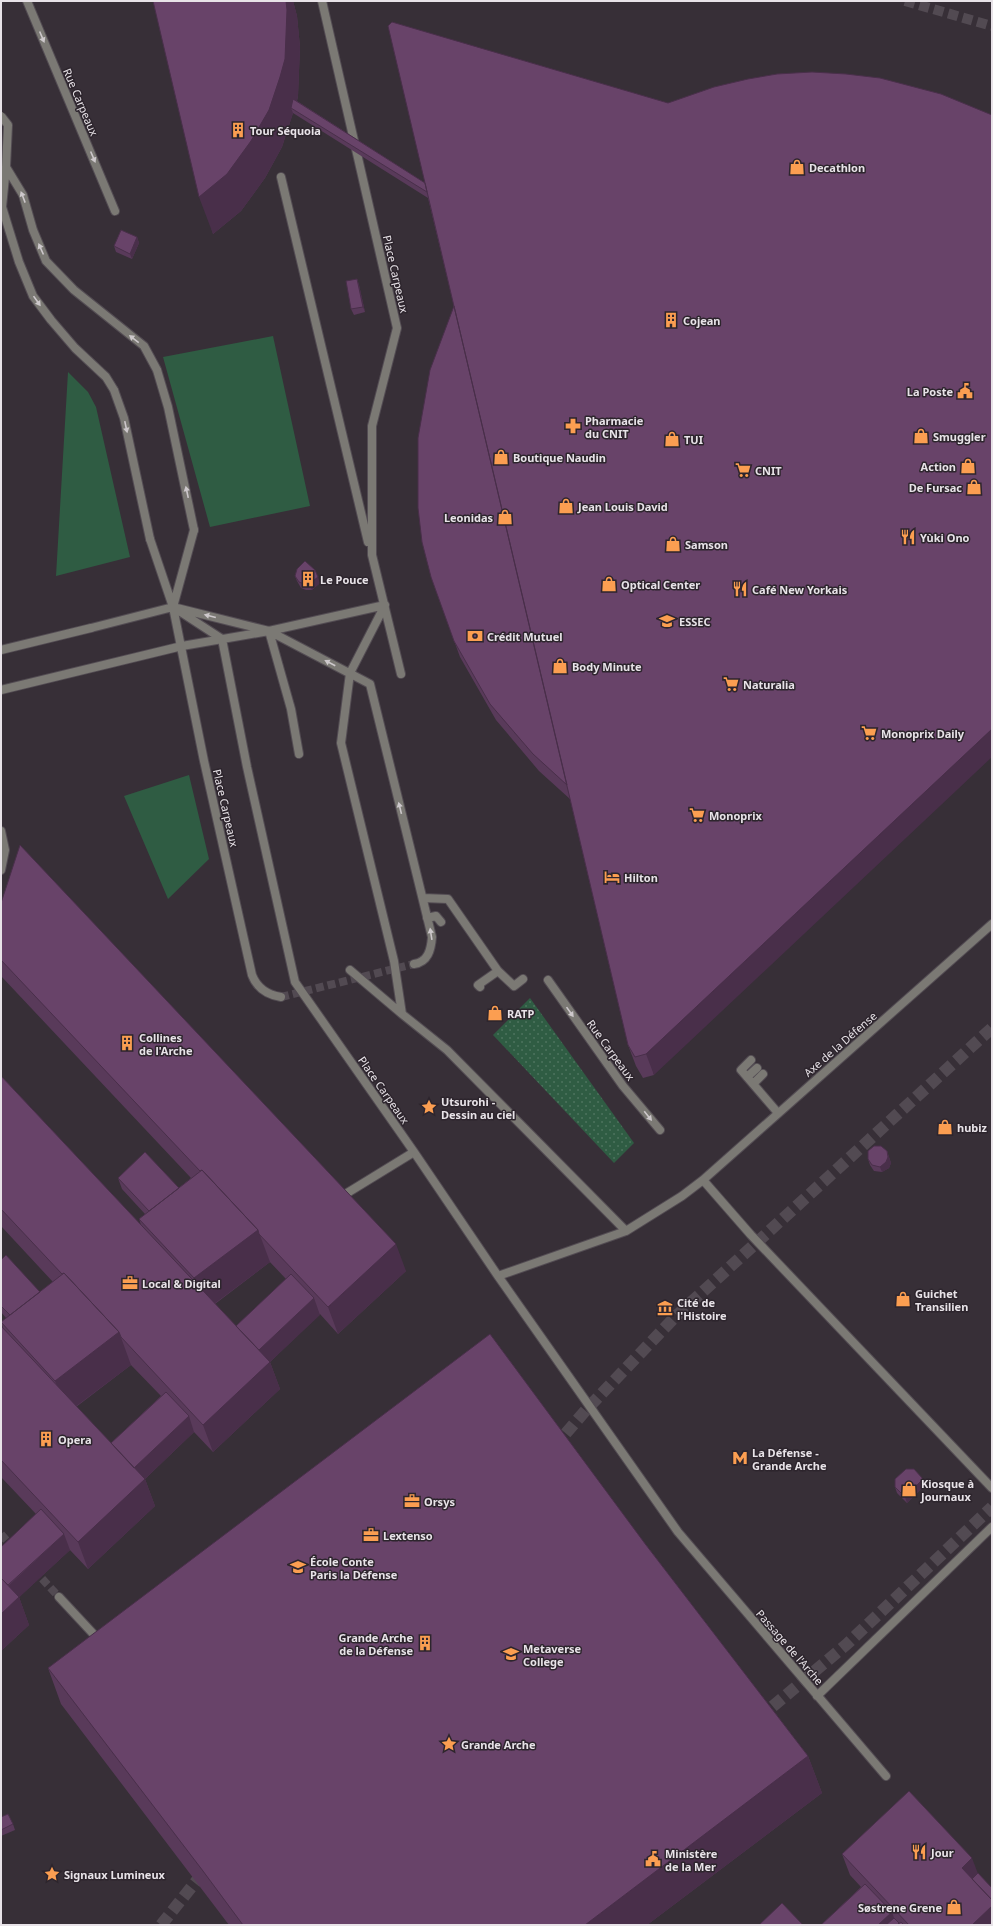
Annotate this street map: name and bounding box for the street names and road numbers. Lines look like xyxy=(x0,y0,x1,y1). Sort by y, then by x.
street label: Rue Carpeaux xyxy=(60,66,102,138)
street label: Place Carpeaux xyxy=(380,234,412,315)
street label: Place Carpeaux xyxy=(210,768,242,849)
street label: Axe de la Défense xyxy=(800,1008,880,1080)
street label: Rue Carpeaux xyxy=(584,1016,638,1084)
street label: Place Carpeaux xyxy=(355,1053,413,1127)
street label: Passage de l'Arche xyxy=(753,1606,827,1688)

